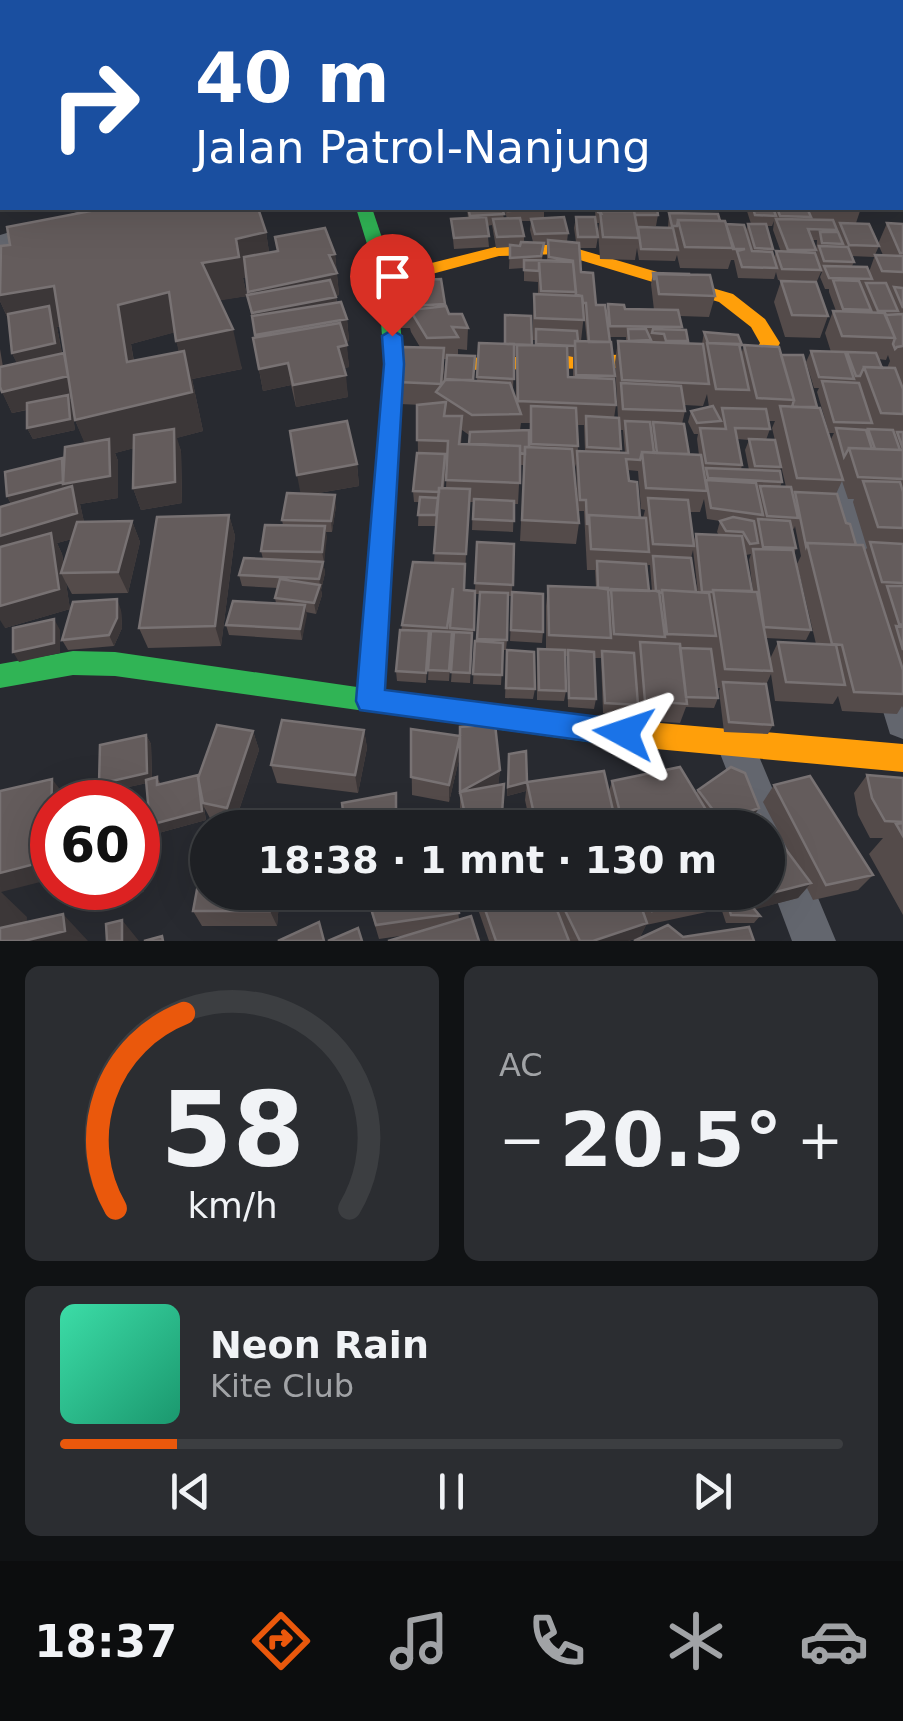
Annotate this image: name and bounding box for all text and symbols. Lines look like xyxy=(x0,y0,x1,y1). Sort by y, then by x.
text: 40 m xyxy=(195,37,390,119)
icon: right xyxy=(30,40,160,170)
text: Jalan Patrol-Nanjung xyxy=(195,121,651,174)
pin xyxy=(350,234,435,337)
icon: arrive xyxy=(365,249,420,304)
position arrow xyxy=(572,681,676,785)
speed limit sign: 60 xyxy=(30,780,160,910)
text: 18:38 · 1 mnt · 130 m xyxy=(258,838,717,882)
text: AC xyxy=(499,1046,543,1084)
text: 58 xyxy=(160,1069,304,1191)
text: 20.5° xyxy=(560,1096,782,1184)
text: − xyxy=(499,1108,545,1172)
text: + xyxy=(797,1108,843,1172)
text: km/h xyxy=(187,1185,277,1226)
text: Neon Rain xyxy=(210,1323,429,1367)
text: Kite Club xyxy=(210,1367,354,1405)
icon: previous xyxy=(163,1464,218,1519)
icon: pause xyxy=(424,1464,479,1519)
icon: next xyxy=(685,1464,740,1519)
icon: directions xyxy=(246,1606,316,1676)
icon: music xyxy=(384,1606,454,1676)
icon: phone xyxy=(522,1606,592,1676)
icon: climate xyxy=(661,1606,731,1676)
icon: car xyxy=(799,1606,869,1676)
text: 18:37 xyxy=(34,1615,177,1668)

